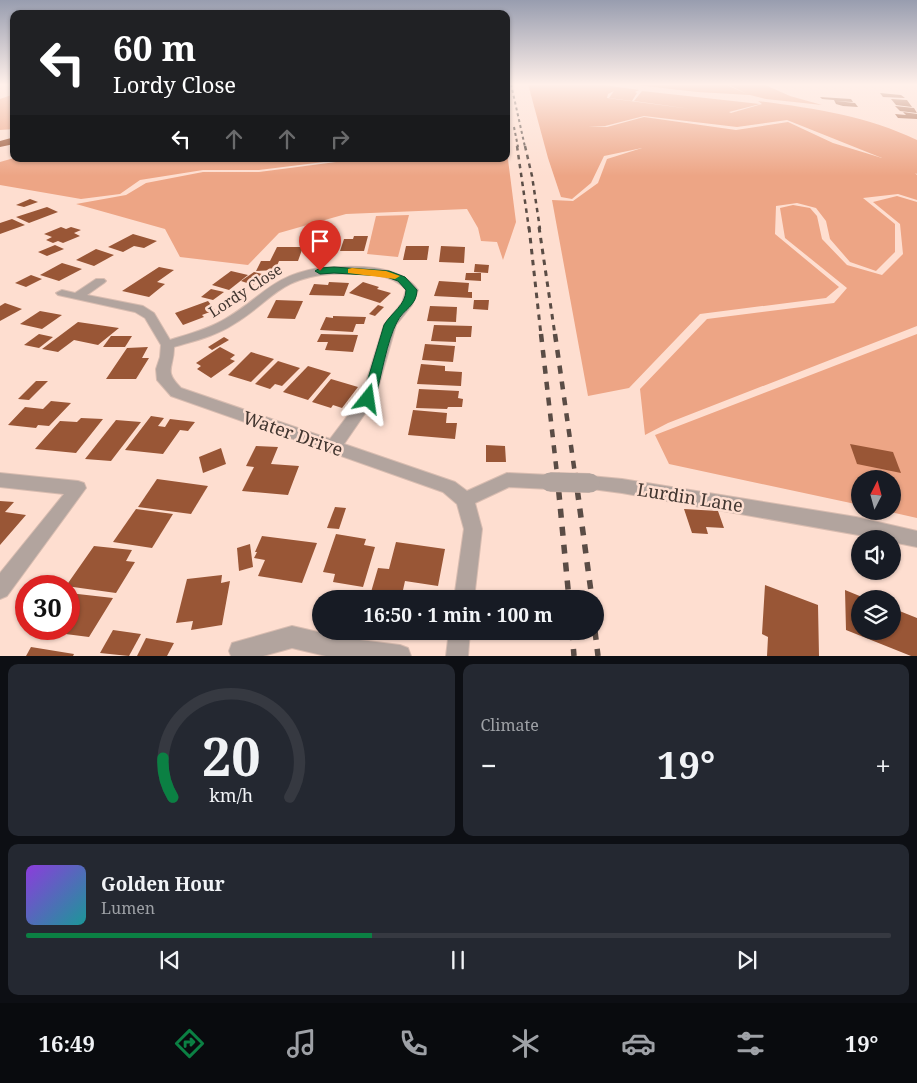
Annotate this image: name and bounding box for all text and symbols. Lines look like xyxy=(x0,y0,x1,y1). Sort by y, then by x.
text: 60 m xyxy=(113,24,196,71)
icon: left xyxy=(30,30,95,95)
text: Lordy Close xyxy=(113,69,236,99)
icon: left xyxy=(167,125,195,153)
icon: ahead xyxy=(220,125,248,153)
icon: ahead xyxy=(273,125,301,153)
icon: right xyxy=(326,125,354,153)
pin xyxy=(299,220,341,271)
icon: arrive xyxy=(306,227,334,255)
street label: Lordy Close xyxy=(204,259,286,321)
position arrow xyxy=(341,372,393,424)
street label: Water Drive xyxy=(240,405,346,461)
north arrow xyxy=(851,470,901,520)
map controls xyxy=(851,470,901,640)
street label: Lurdin Lane xyxy=(635,477,745,517)
button: sound xyxy=(851,530,901,580)
speed limit sign: 30 xyxy=(15,575,80,640)
button: layers xyxy=(851,590,901,640)
text: 16:50 · 1 min · 100 m xyxy=(363,602,553,628)
text: Climate xyxy=(481,714,539,736)
text: 20 xyxy=(202,720,261,791)
text: 19° xyxy=(657,738,715,790)
text: − xyxy=(481,746,497,784)
text: + xyxy=(875,746,891,784)
text: km/h xyxy=(209,783,253,807)
text: Golden Hour xyxy=(101,871,225,897)
text: Lumen xyxy=(101,897,155,919)
icon: previous xyxy=(156,946,184,974)
icon: pause xyxy=(444,946,472,974)
icon: next xyxy=(733,946,761,974)
icon: directions xyxy=(172,1026,207,1061)
icon: music xyxy=(284,1026,319,1061)
icon: phone xyxy=(396,1026,431,1061)
icon: climate xyxy=(508,1026,543,1061)
icon: car xyxy=(621,1026,656,1061)
icon: filters xyxy=(733,1026,768,1061)
text: 16:49 xyxy=(39,1028,95,1058)
text: 19° xyxy=(845,1028,878,1058)

